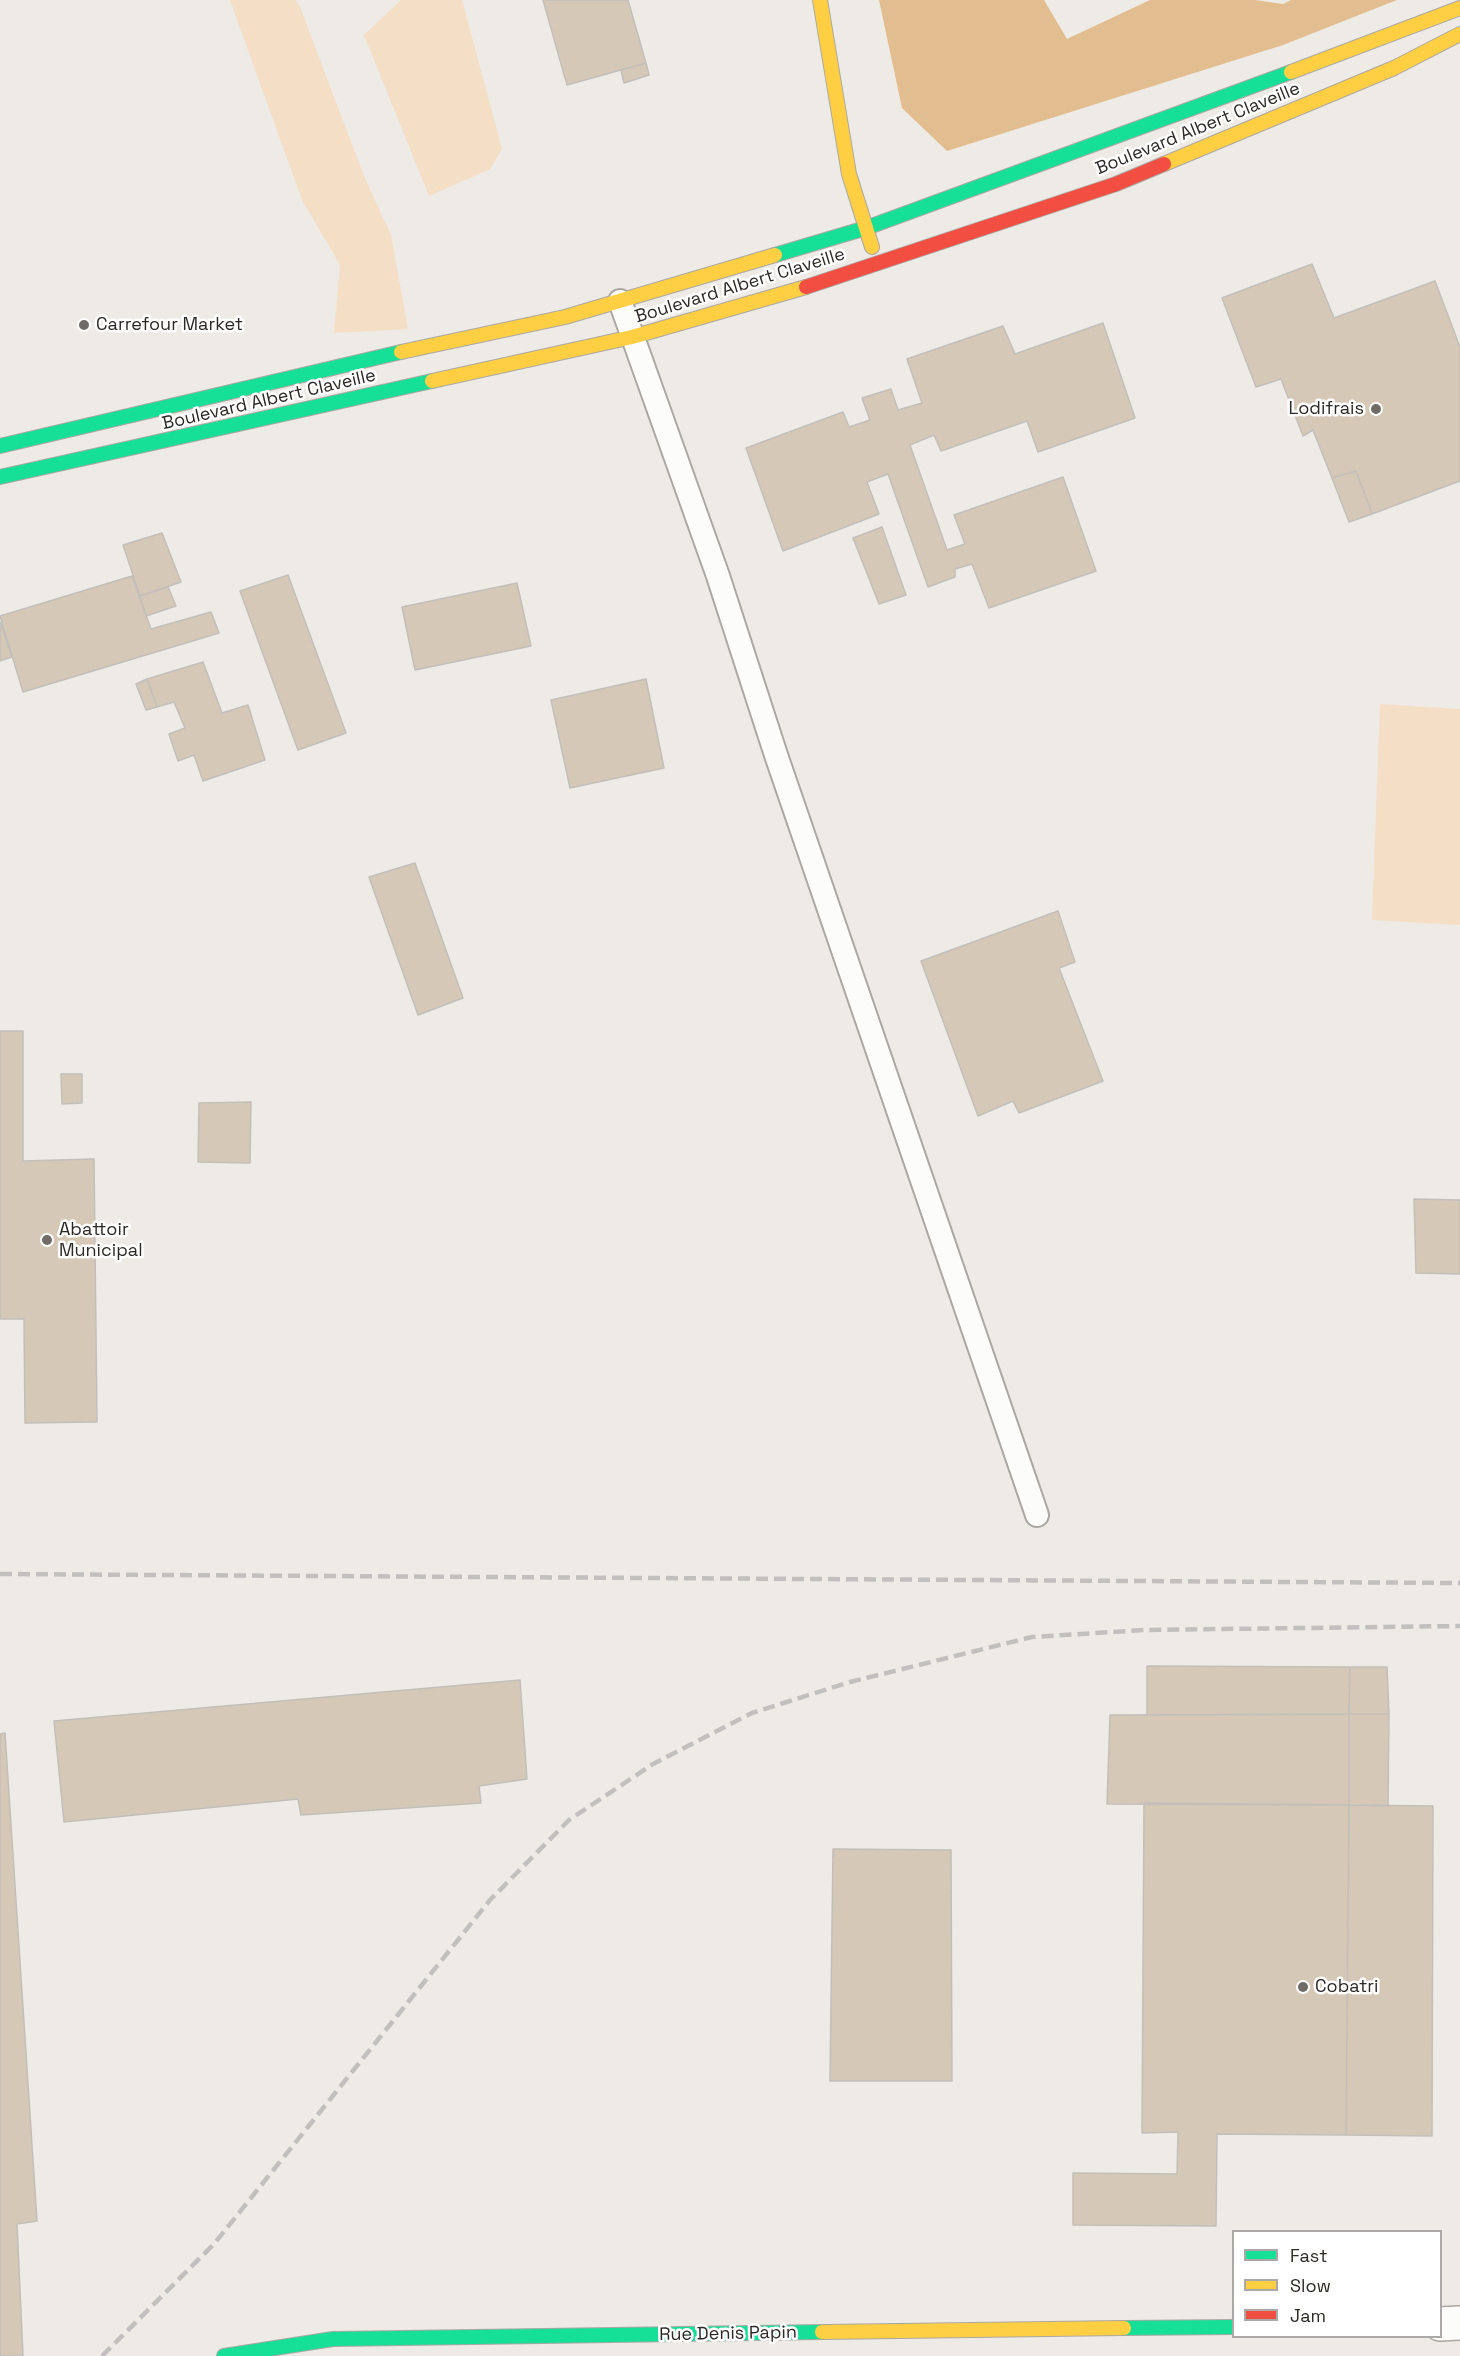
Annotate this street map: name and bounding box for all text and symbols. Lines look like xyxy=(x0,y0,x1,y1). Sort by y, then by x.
street label: Boulevard Albert Claveille xyxy=(1093,78,1303,180)
street label: Boulevard Albert Claveille xyxy=(632,244,848,328)
place label: Carrefour Market xyxy=(96,314,243,336)
marker: Carrefour Market xyxy=(77,318,91,332)
street label: Boulevard Albert Claveille xyxy=(160,365,378,435)
place label: Lodifrais xyxy=(1288,398,1364,420)
marker: Lodifrais xyxy=(1369,402,1383,416)
place label: Abattoir Municipal xyxy=(59,1219,143,1262)
marker: Abattoir Municipal xyxy=(40,1233,54,1247)
place label: Cobatri xyxy=(1315,1976,1379,1998)
marker: Cobatri xyxy=(1296,1980,1310,1994)
legend xyxy=(1232,2230,1442,2338)
text: Fast xyxy=(1290,2244,1327,2267)
text: Slow xyxy=(1290,2274,1331,2297)
text: Jam xyxy=(1290,2304,1326,2327)
street label: Rue Denis Papin xyxy=(659,2322,797,2346)

